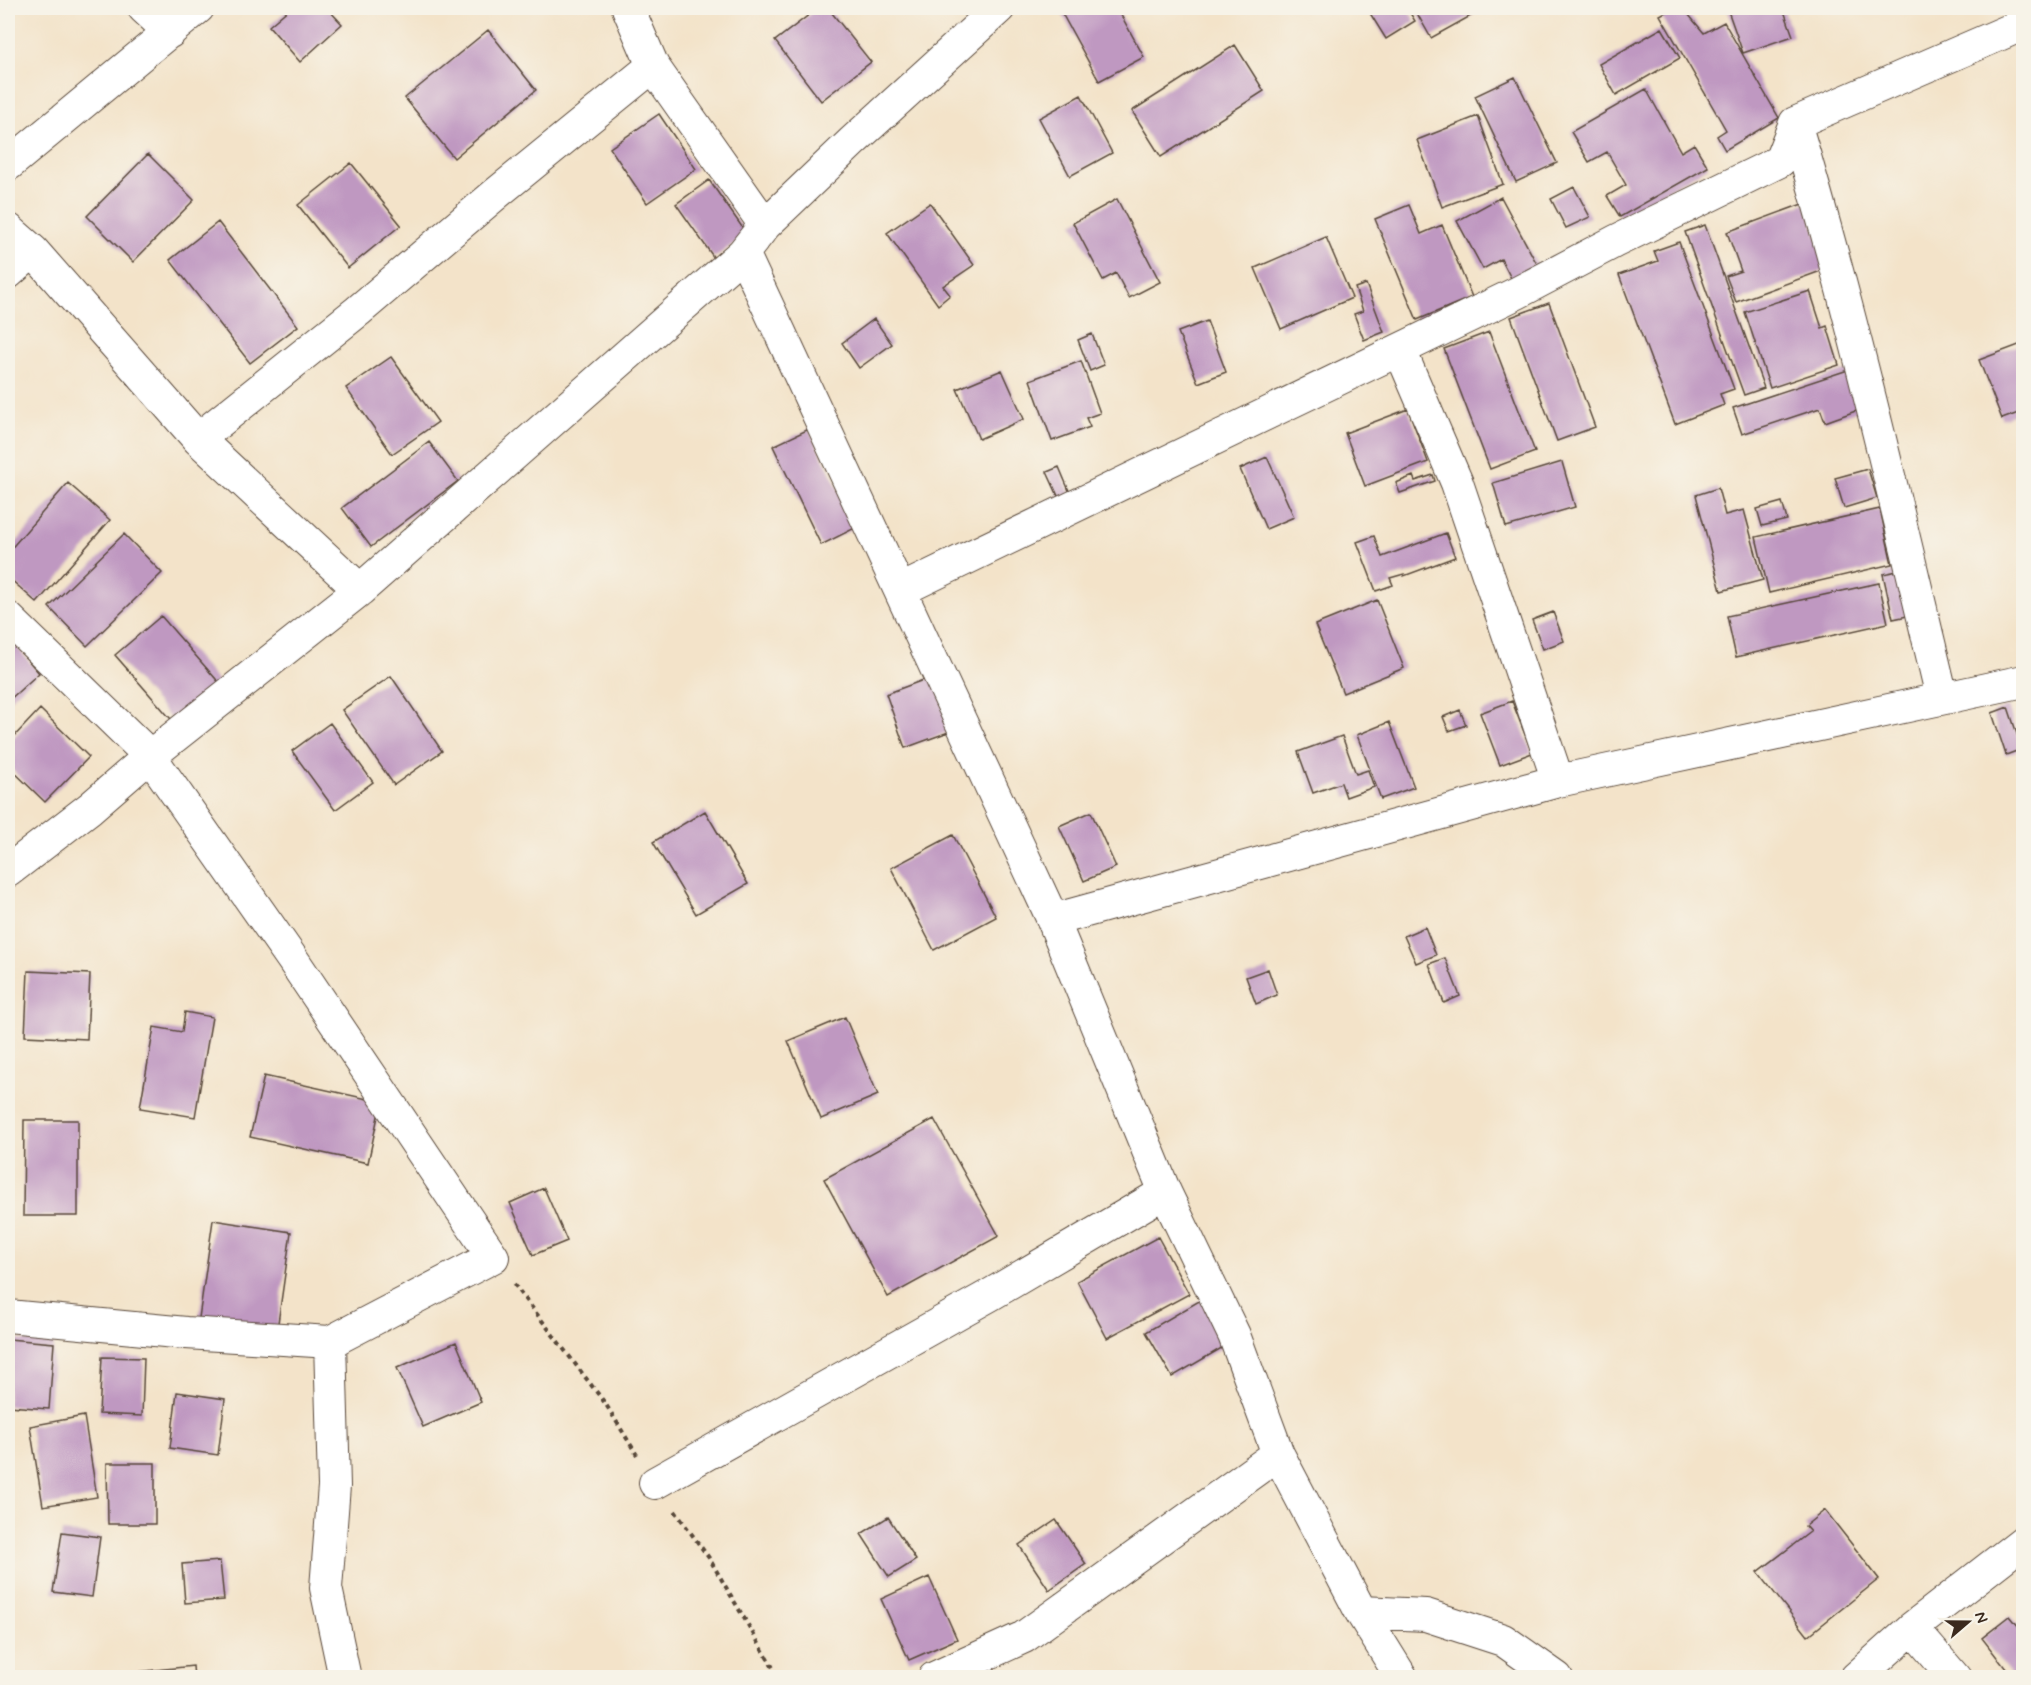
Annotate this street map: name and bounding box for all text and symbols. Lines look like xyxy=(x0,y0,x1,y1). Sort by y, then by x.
north arrow xyxy=(1938,1592,1998,1652)
text: N xyxy=(1969,1609,1992,1626)

